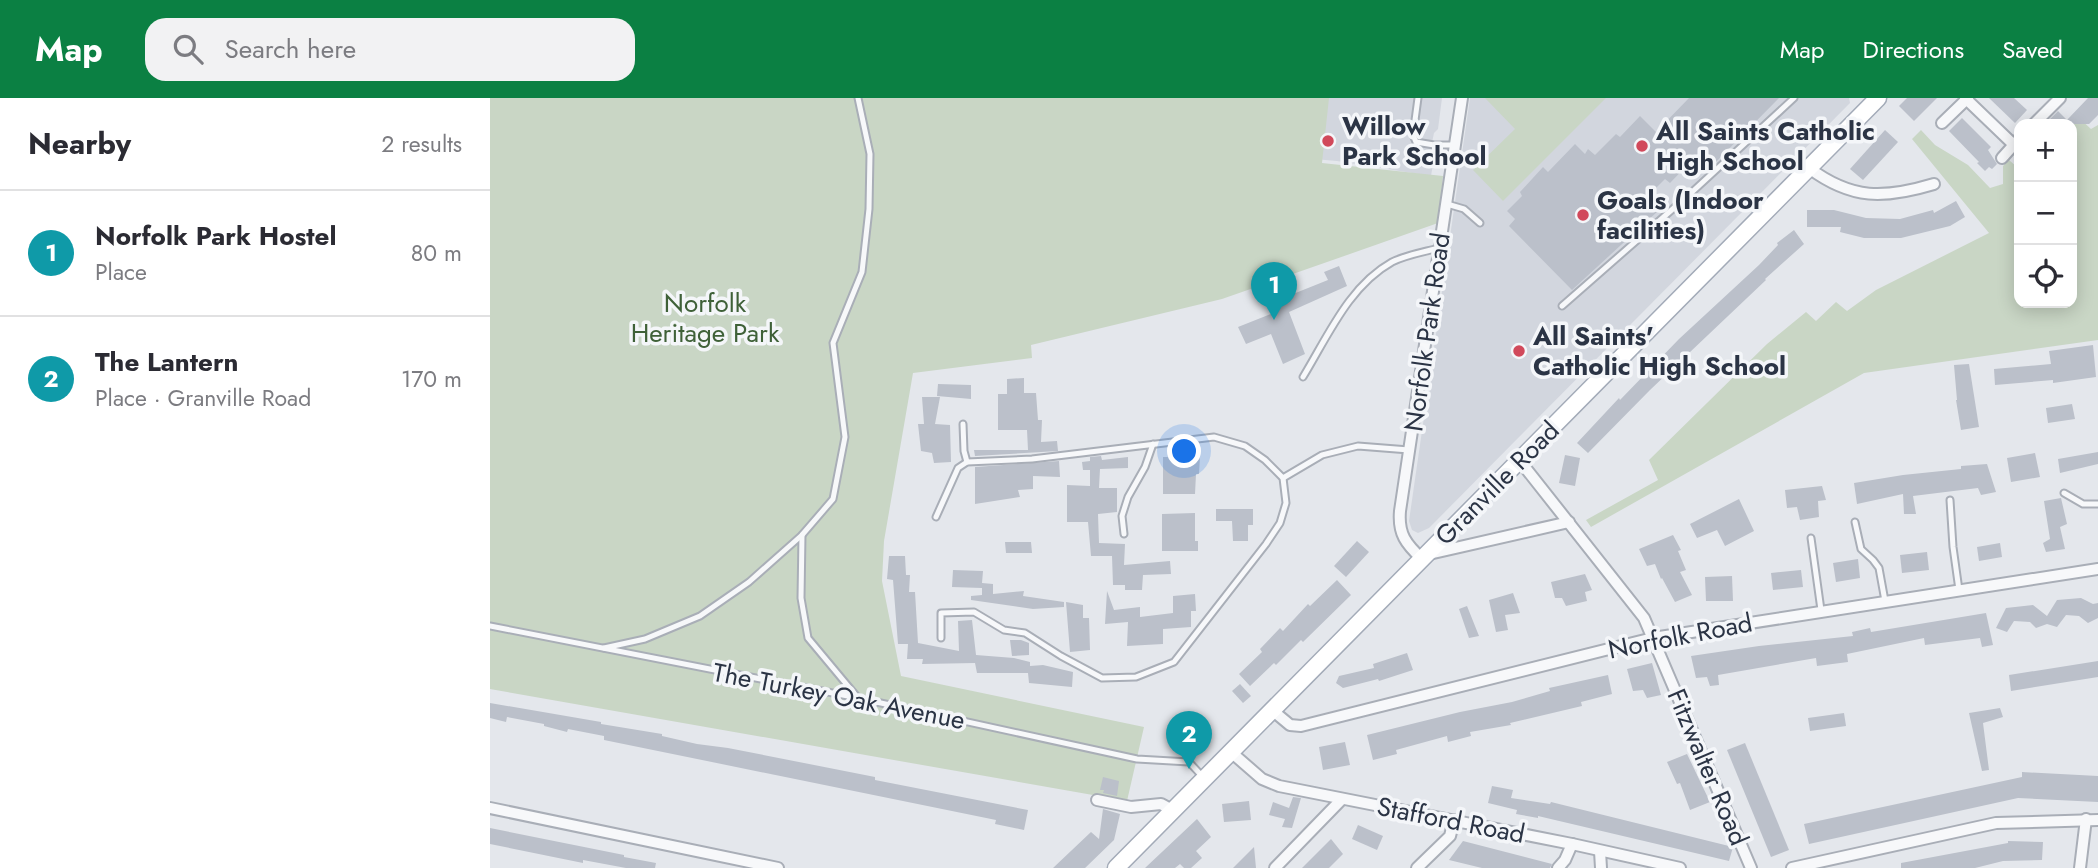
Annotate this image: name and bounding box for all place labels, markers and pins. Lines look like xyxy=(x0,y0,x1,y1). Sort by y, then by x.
place label: Willow Park School xyxy=(1342,107,1487,175)
place label: All Saints Catholic High School xyxy=(1655,112,1875,180)
marker: Willow Park School xyxy=(1320,133,1336,149)
marker: All Saints Catholic High School xyxy=(1634,138,1650,154)
place label: Goals (Indoor facilities) xyxy=(1597,181,1764,249)
marker: Goals (Indoor facilities) xyxy=(1575,207,1591,223)
pin: 1 xyxy=(1251,262,1297,320)
place label: All Saints' Catholic High School xyxy=(1532,317,1786,385)
marker: All Saints' Catholic High School xyxy=(1511,343,1527,359)
pin: 2 xyxy=(1166,711,1212,769)

